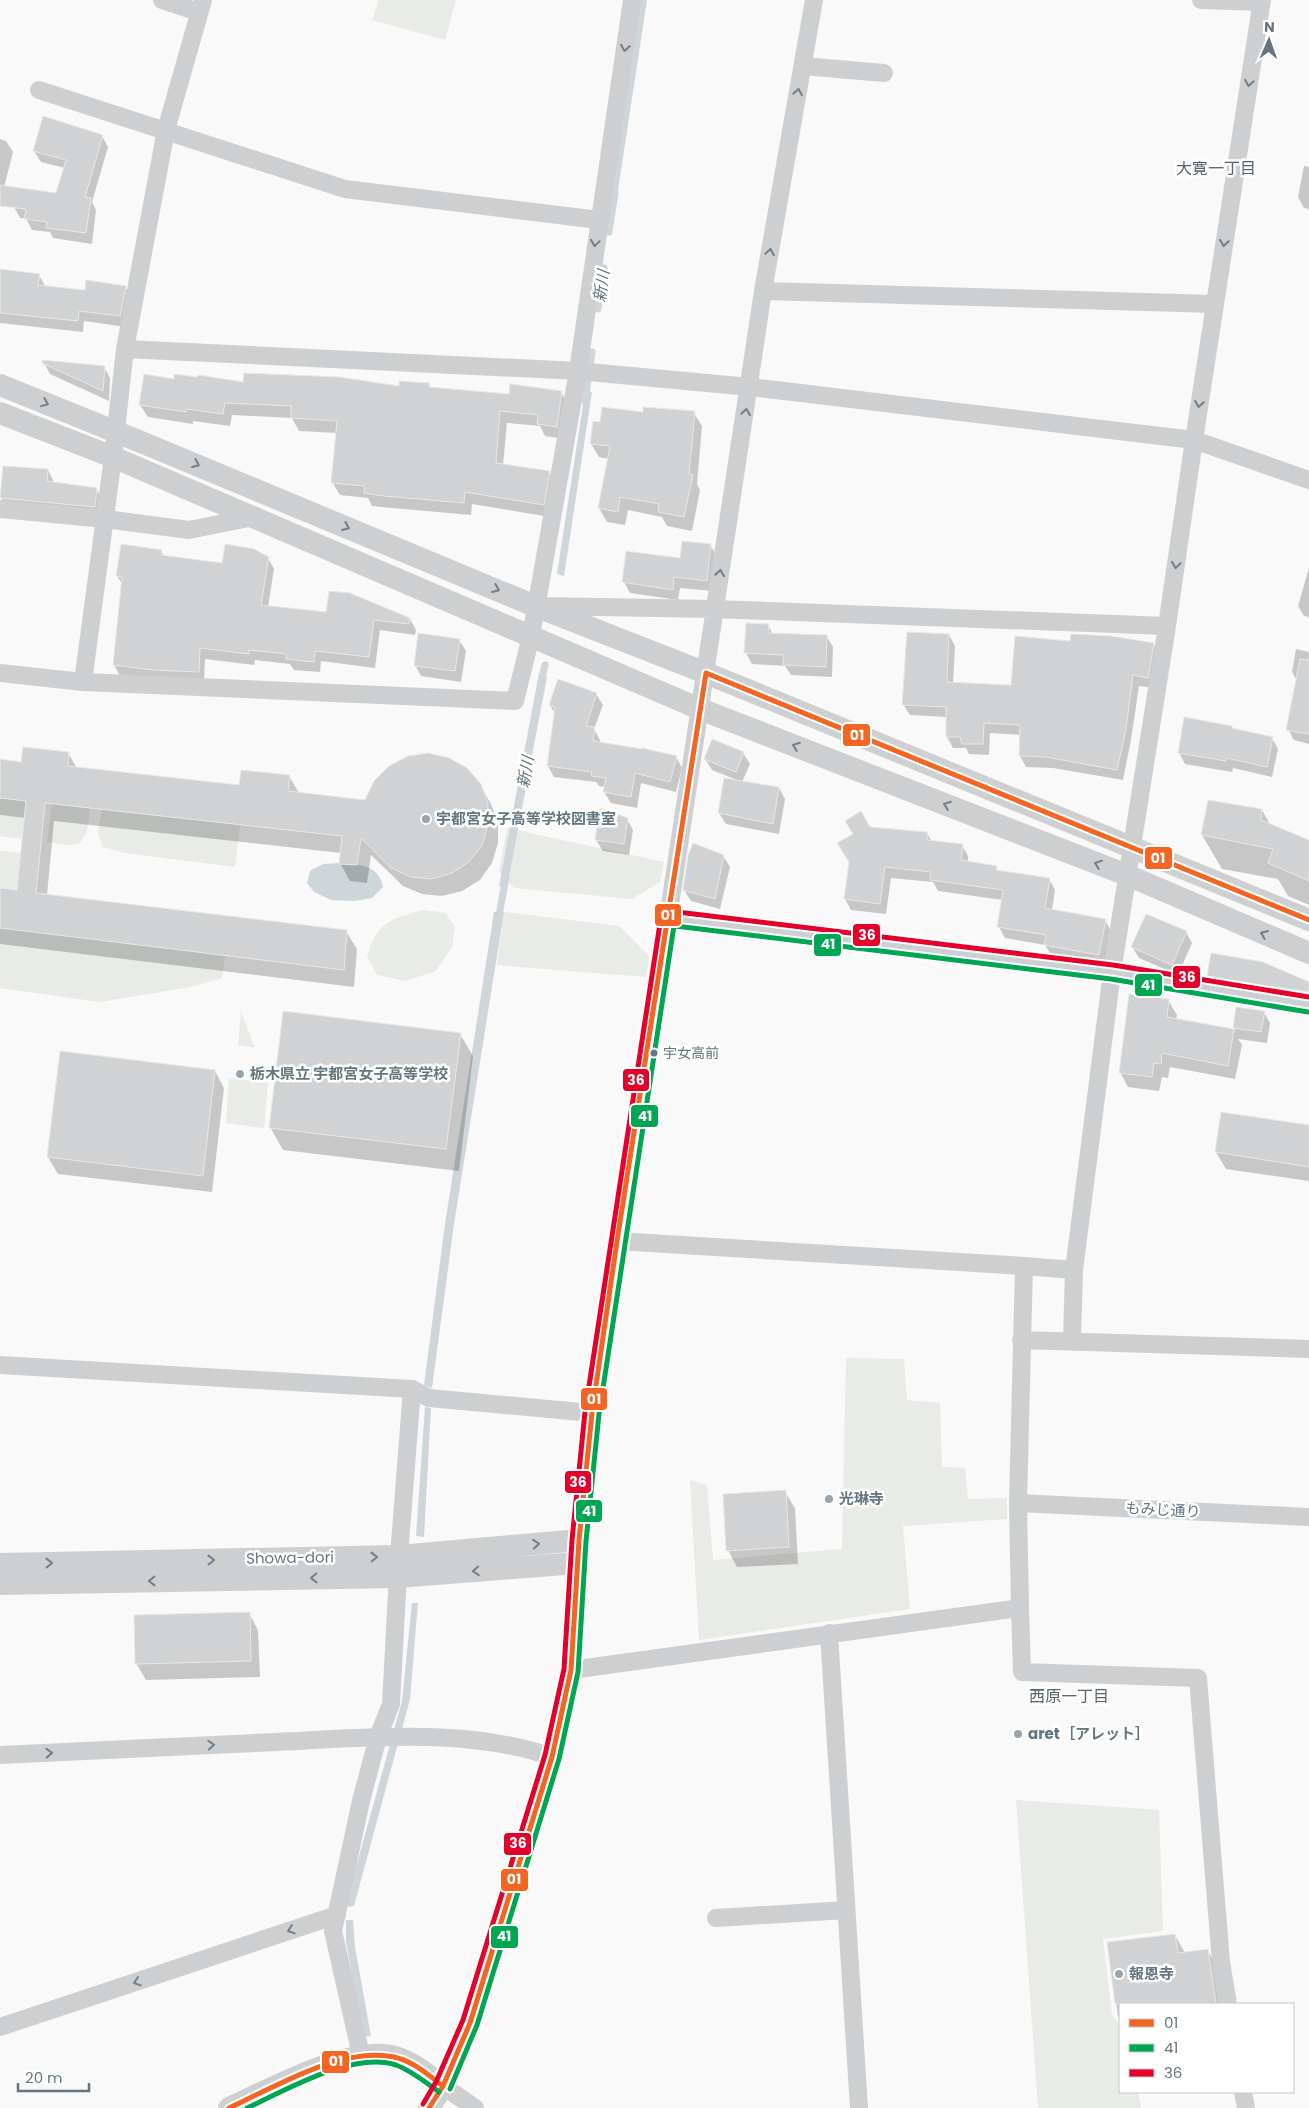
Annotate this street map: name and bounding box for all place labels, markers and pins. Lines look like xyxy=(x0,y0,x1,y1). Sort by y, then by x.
place label: 宇都宮女子高等学校図書室 xyxy=(436,808,616,829)
marker: 宇都宮女子高等学校図書室 xyxy=(420,813,432,825)
place label: 宇女高前 xyxy=(663,1043,719,1063)
marker: 宇女高前 xyxy=(649,1048,659,1058)
place label: 栃木県立 宇都宮女子高等学校 xyxy=(250,1063,448,1084)
marker: 栃木県立 宇都宮女子高等学校 xyxy=(234,1068,246,1080)
place label: 光琳寺 xyxy=(839,1488,884,1509)
marker: 光琳寺 xyxy=(823,1493,835,1505)
place label: aret［アレット］ xyxy=(1028,1723,1150,1744)
marker: aret［アレット］ xyxy=(1012,1728,1024,1740)
place label: 報恩寺 xyxy=(1129,1963,1174,1984)
marker: 報恩寺 xyxy=(1113,1968,1125,1980)

